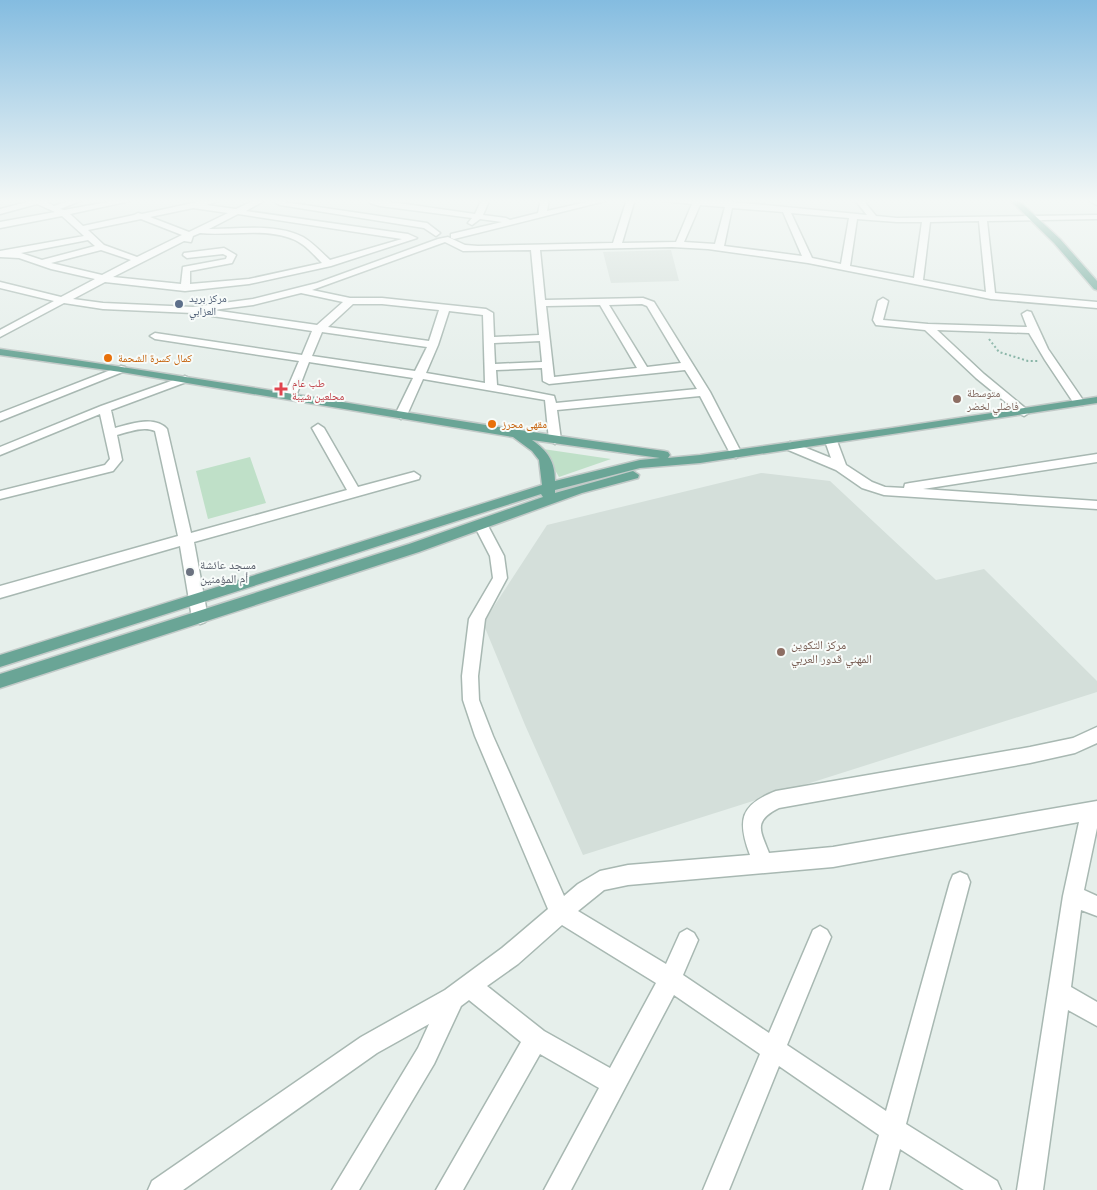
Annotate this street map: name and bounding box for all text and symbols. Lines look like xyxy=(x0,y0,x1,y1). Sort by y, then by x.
place label: مركز بريد العزابي xyxy=(189,290,227,320)
marker: مركز بريد العزابي xyxy=(173,298,185,310)
place label: كمال كسرة الشحمة xyxy=(118,350,193,366)
marker: كمال كسرة الشحمة xyxy=(102,352,114,364)
place label: طب عام محلعين شيبة xyxy=(292,375,344,404)
marker: طب عام محلعين شيبة xyxy=(274,382,288,396)
place label: متوسطة فاضلي لخضر xyxy=(966,385,1019,415)
marker: متوسطة فاضلي لخضر xyxy=(951,393,963,405)
place label: مقهى محرز xyxy=(501,416,547,432)
marker: مقهى محرز xyxy=(486,418,498,430)
place label: مسجد عائشة أم المؤمنين xyxy=(200,556,256,587)
marker: مسجد عائشة أم المؤمنين xyxy=(184,566,196,578)
place label: مركز التكوين المهني قدور العربي xyxy=(791,636,872,669)
marker: مركز التكوين المهني قدور العربي xyxy=(775,646,787,658)

